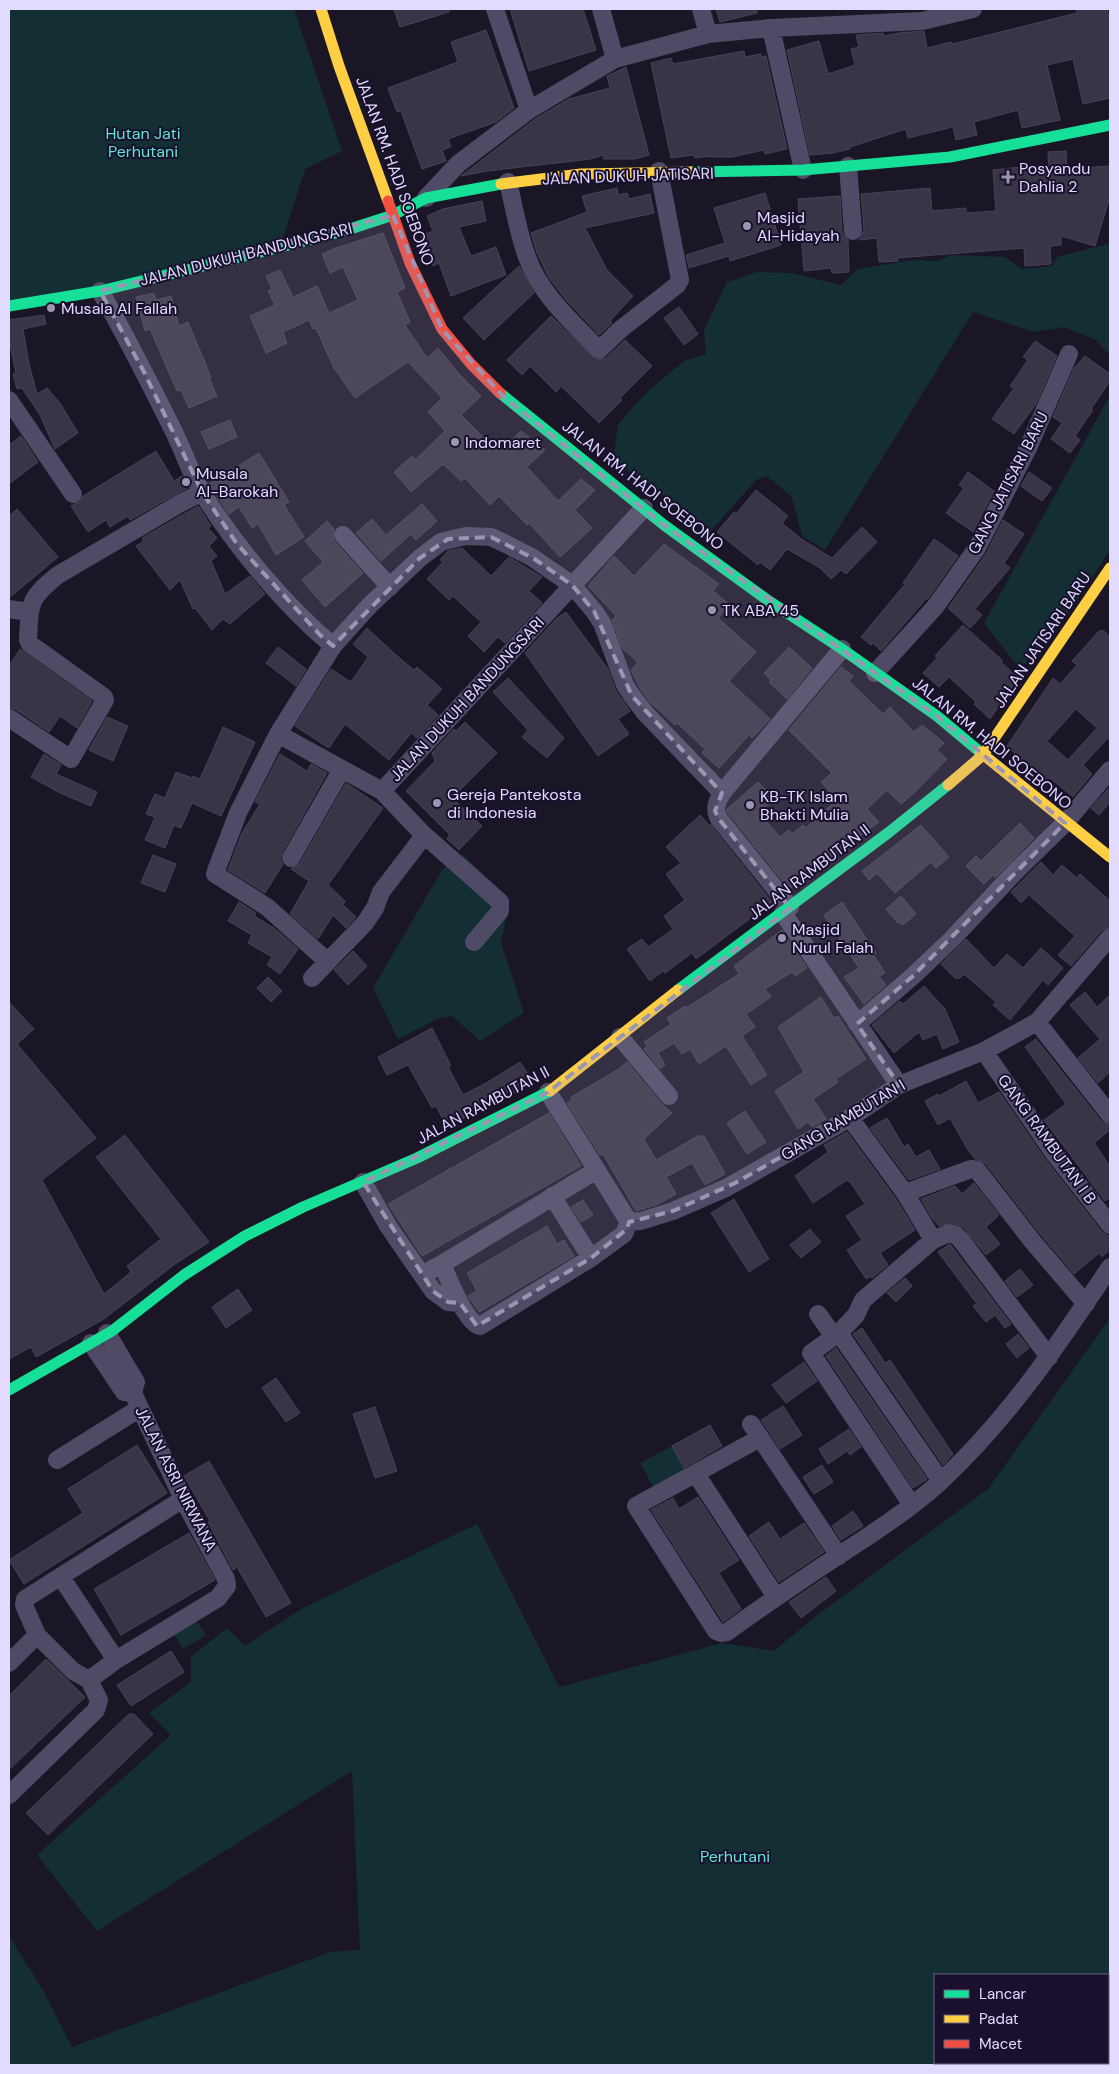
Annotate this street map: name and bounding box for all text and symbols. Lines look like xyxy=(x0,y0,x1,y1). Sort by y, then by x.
street label: JALAN RM. HADI SOEBONO xyxy=(351,74,439,268)
park label: Hutan Jati Perhutani xyxy=(105,123,181,162)
place label: Posyandu Dahlia 2 xyxy=(1019,158,1091,197)
street label: JALAN DUKUH JATISARI xyxy=(542,163,714,189)
marker: Posyandu Dahlia 2 xyxy=(1001,170,1015,184)
place label: Masjid Al-Hidayah xyxy=(757,207,839,246)
street label: JALAN DUKUH BANDUNGSARI xyxy=(138,217,354,291)
marker: Masjid Al-Hidayah xyxy=(741,220,753,232)
place label: Musala Al Fallah xyxy=(61,298,177,319)
marker: Musala Al Fallah xyxy=(45,302,57,314)
street label: GANG JATISARI BARU xyxy=(963,408,1053,558)
street label: JALAN RM. HADI SOEBONO xyxy=(558,415,728,555)
place label: Indomaret xyxy=(465,432,541,453)
marker: Indomaret xyxy=(449,436,461,448)
place label: Musala Al-Barokah xyxy=(196,463,278,502)
marker: Musala Al-Barokah xyxy=(180,476,192,488)
street label: JALAN JATISARI BARU xyxy=(989,568,1095,712)
place label: TK ABA 45 xyxy=(722,600,799,621)
marker: TK ABA 45 xyxy=(706,604,718,616)
street label: JALAN DUKUH BANDUNGSARI xyxy=(385,612,549,786)
street label: JALAN RM. HADI SOEBONO xyxy=(908,672,1076,814)
place label: Gereja Pantekosta di Indonesia xyxy=(447,784,581,823)
place label: KB-TK Islam Bhakti Mulia xyxy=(760,786,849,825)
marker: Gereja Pantekosta di Indonesia xyxy=(431,797,443,809)
marker: KB-TK Islam Bhakti Mulia xyxy=(744,799,756,811)
street label: JALAN RAMBUTAN II xyxy=(744,819,874,925)
place label: Masjid Nurul Falah xyxy=(792,919,873,958)
marker: Masjid Nurul Falah xyxy=(776,932,788,944)
street label: JALAN RAMBUTAN II xyxy=(413,1061,553,1149)
street label: GANG RAMBUTAN I B xyxy=(993,1070,1101,1208)
street label: GANG RAMBUTAN I xyxy=(777,1075,909,1165)
street label: JALAN ASRI NIRWANA xyxy=(130,1403,222,1556)
park label: Perhutani xyxy=(700,1846,770,1867)
legend xyxy=(934,1974,1109,2064)
text: Lancar xyxy=(979,1984,1026,2004)
text: Padat xyxy=(979,2009,1019,2029)
text: Macet xyxy=(979,2034,1023,2054)

